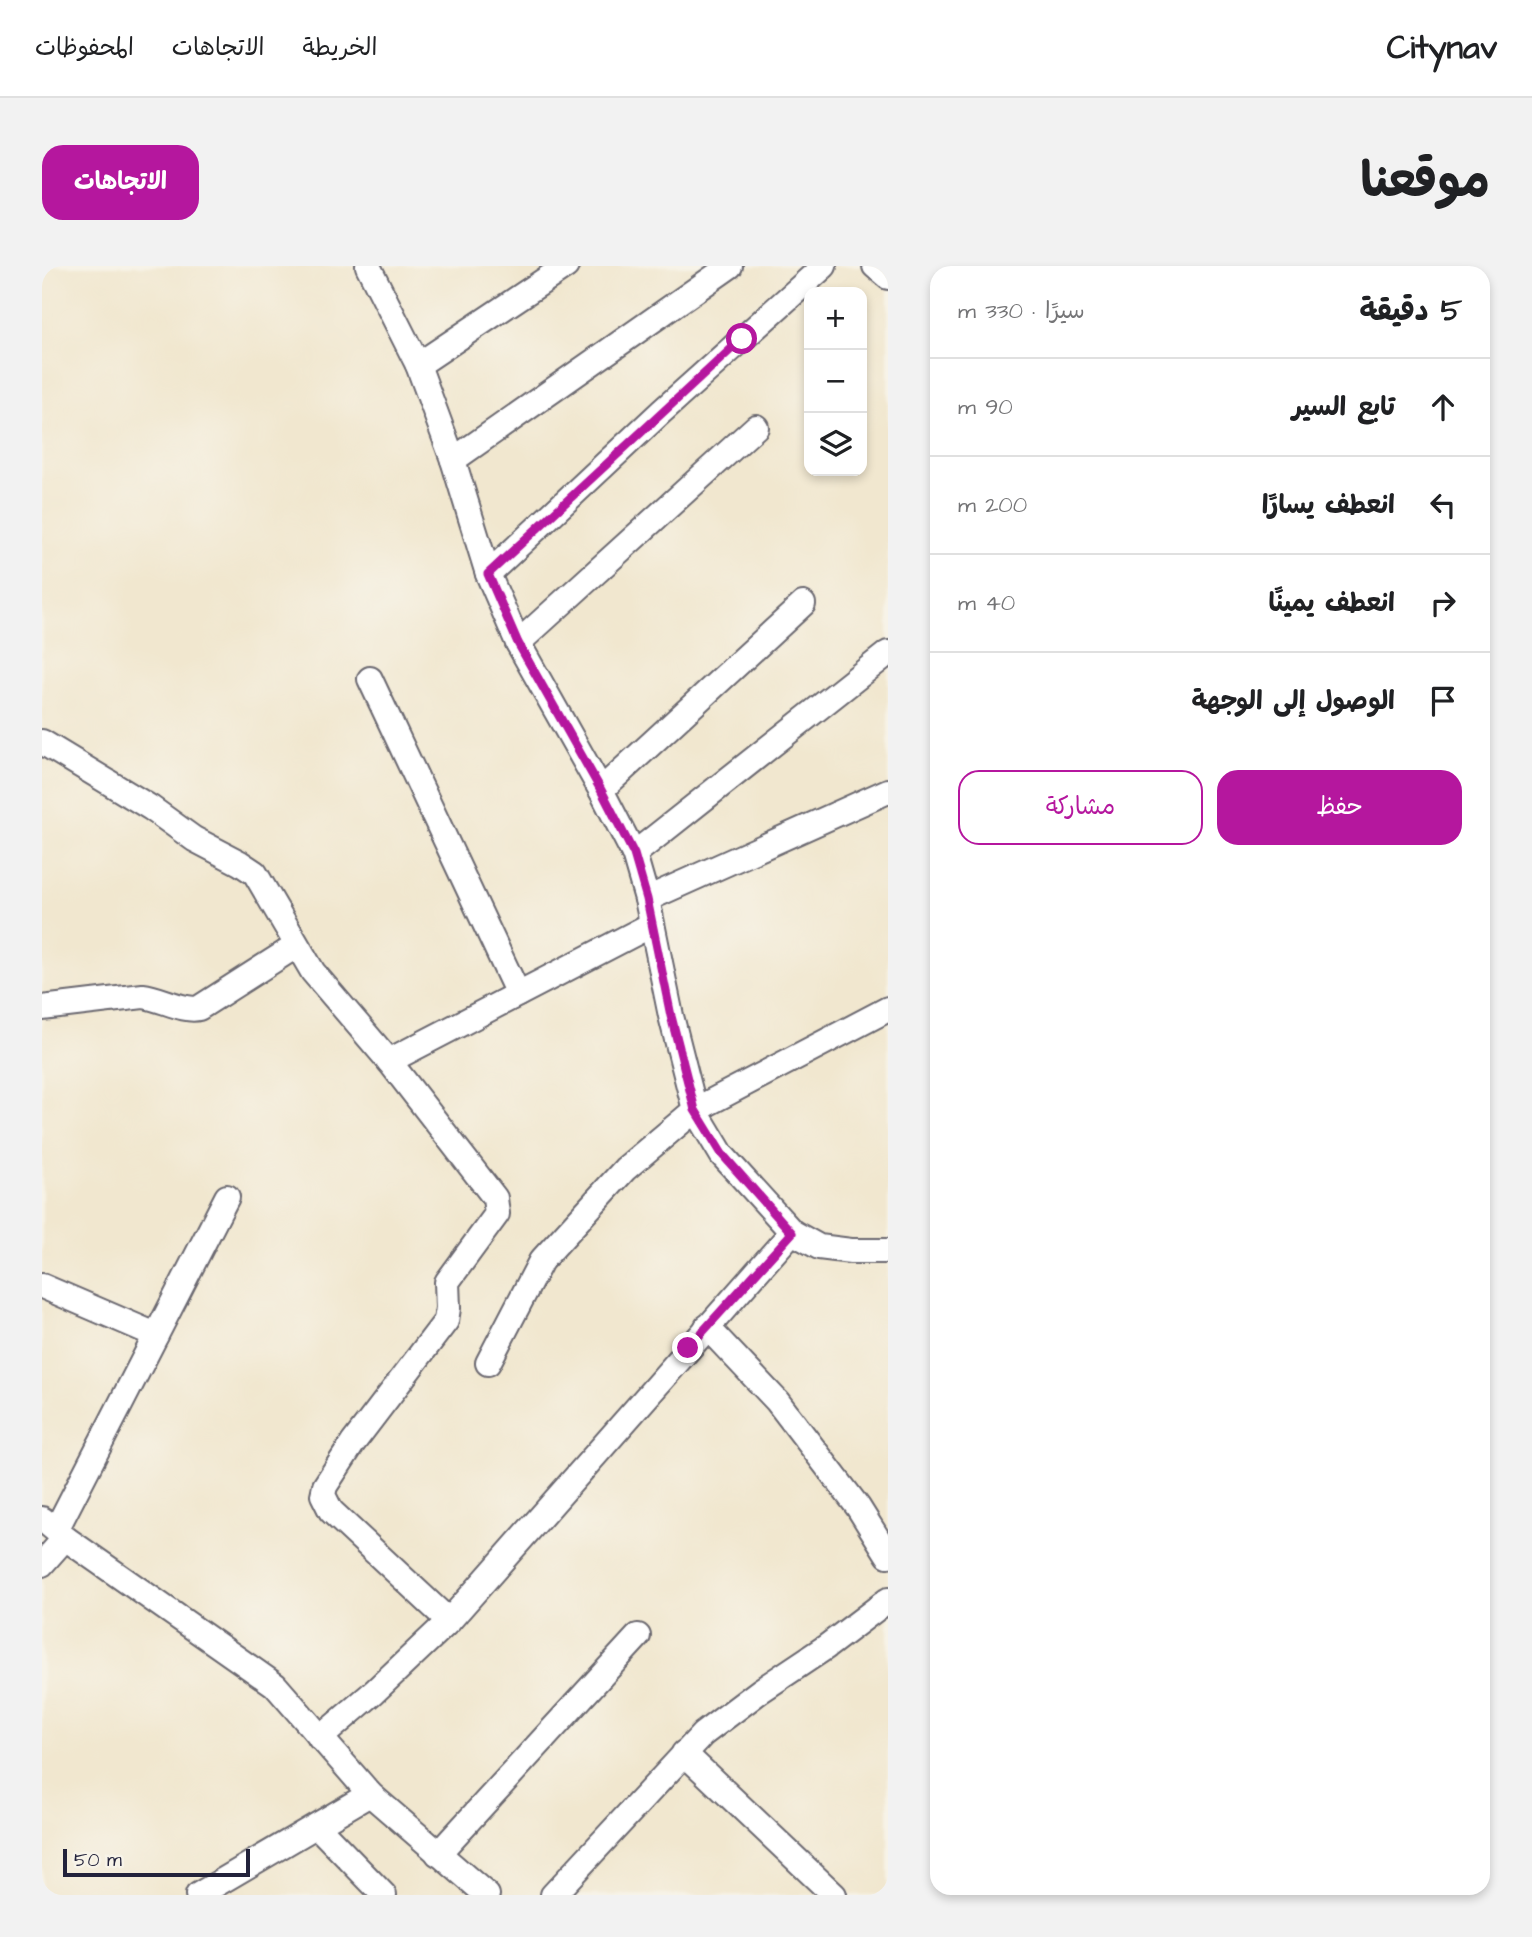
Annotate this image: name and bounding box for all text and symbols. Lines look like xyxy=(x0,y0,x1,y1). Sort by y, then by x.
text: Citynav xyxy=(1387,25,1497,71)
text: المحفوظات xyxy=(35,31,134,65)
text: الاتجاهات xyxy=(172,31,265,65)
text: الخريطة xyxy=(303,31,377,65)
button: الاتجاهات xyxy=(42,145,199,220)
text: موقعنا xyxy=(1360,148,1490,216)
map controls xyxy=(804,287,867,476)
button: + xyxy=(804,287,867,350)
text: 5 دقيقة xyxy=(1360,290,1462,332)
text: سيرًا · 330 m xyxy=(958,295,1085,327)
route start xyxy=(726,323,757,354)
button: − xyxy=(804,350,867,413)
icon: ahead xyxy=(1424,388,1462,426)
text: تابع السير xyxy=(1292,389,1395,425)
text: 90 m xyxy=(958,391,1013,423)
button: layers xyxy=(804,413,867,476)
icon: left xyxy=(1424,486,1462,524)
text: انعطف يسارًا xyxy=(1262,487,1395,523)
text: 200 m xyxy=(958,489,1027,521)
icon: right xyxy=(1424,584,1462,622)
text: انعطف يمينًا xyxy=(1268,585,1395,621)
text: 40 m xyxy=(958,587,1015,619)
icon: arrive xyxy=(1424,682,1462,720)
text: الوصول إلى الوجهة xyxy=(1191,683,1395,719)
button: مشاركة xyxy=(958,770,1203,845)
button: حفظ xyxy=(1217,770,1462,845)
route end xyxy=(672,1332,703,1363)
scale bar xyxy=(63,1846,250,1878)
text: 50 m xyxy=(74,1847,122,1874)

